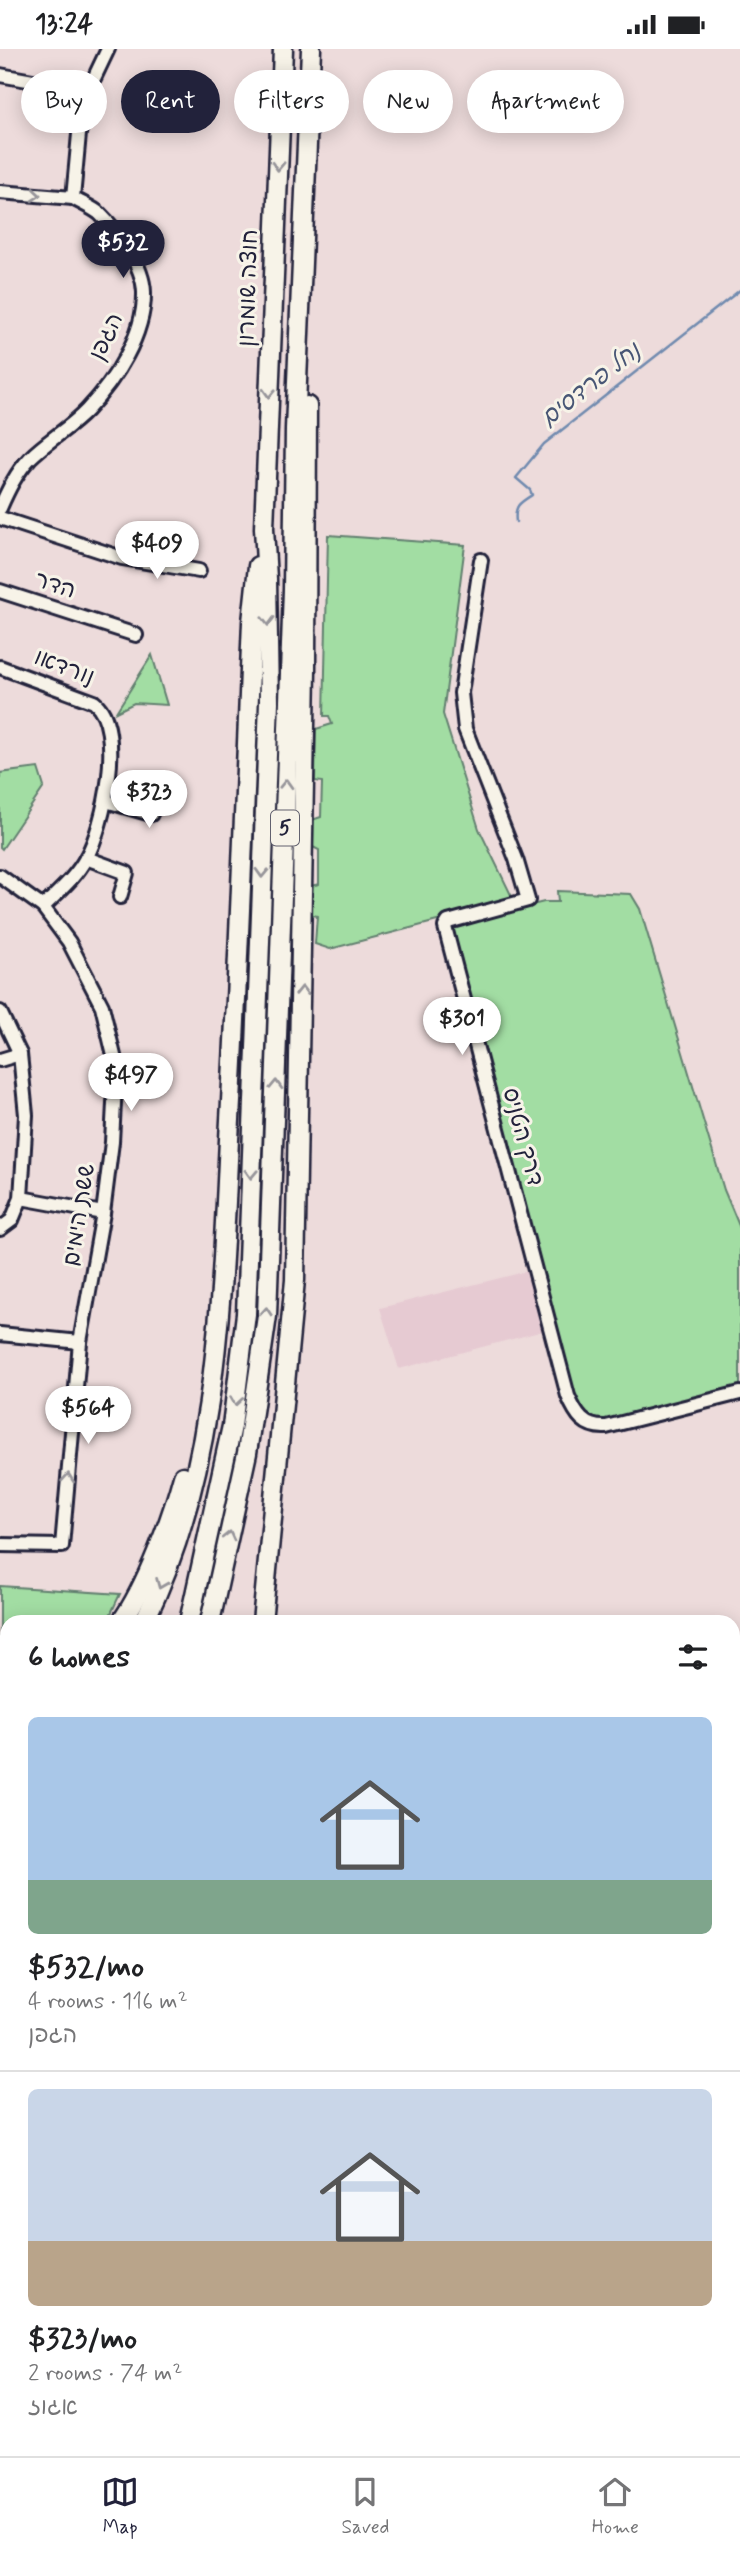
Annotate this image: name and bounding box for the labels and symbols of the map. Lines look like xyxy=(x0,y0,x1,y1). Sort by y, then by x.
one-way arrow xyxy=(271,161,286,172)
one-way arrow xyxy=(31,187,42,202)
pin: $532 xyxy=(82,221,164,280)
street label: חוצה שומרון xyxy=(232,229,266,347)
street label: הגפן xyxy=(83,308,131,366)
water label: נחל פרדסים xyxy=(535,335,649,434)
one-way arrow xyxy=(262,388,277,399)
pin: $409 xyxy=(116,521,198,581)
street label: הדר xyxy=(31,565,79,607)
one-way arrow xyxy=(260,616,276,627)
street label: נורדאו xyxy=(30,643,98,693)
pin: $323 xyxy=(108,771,190,830)
one-way arrow xyxy=(279,778,294,789)
road number: 5 xyxy=(271,811,299,845)
one-way arrow xyxy=(255,868,270,879)
one-way arrow xyxy=(294,985,309,996)
pin: $301 xyxy=(421,997,503,1057)
pin: $497 xyxy=(90,1053,172,1113)
one-way arrow xyxy=(268,1079,283,1090)
street label: דרך הטניס xyxy=(494,1085,550,1189)
street label: ששת הימים xyxy=(57,1162,103,1268)
one-way arrow xyxy=(243,1169,258,1180)
one-way arrow xyxy=(259,1307,274,1318)
pin: $564 xyxy=(47,1387,129,1446)
one-way arrow xyxy=(228,1395,243,1406)
one-way arrow xyxy=(60,1473,75,1484)
one-way arrow xyxy=(220,1530,235,1542)
one-way arrow xyxy=(155,1578,169,1590)

